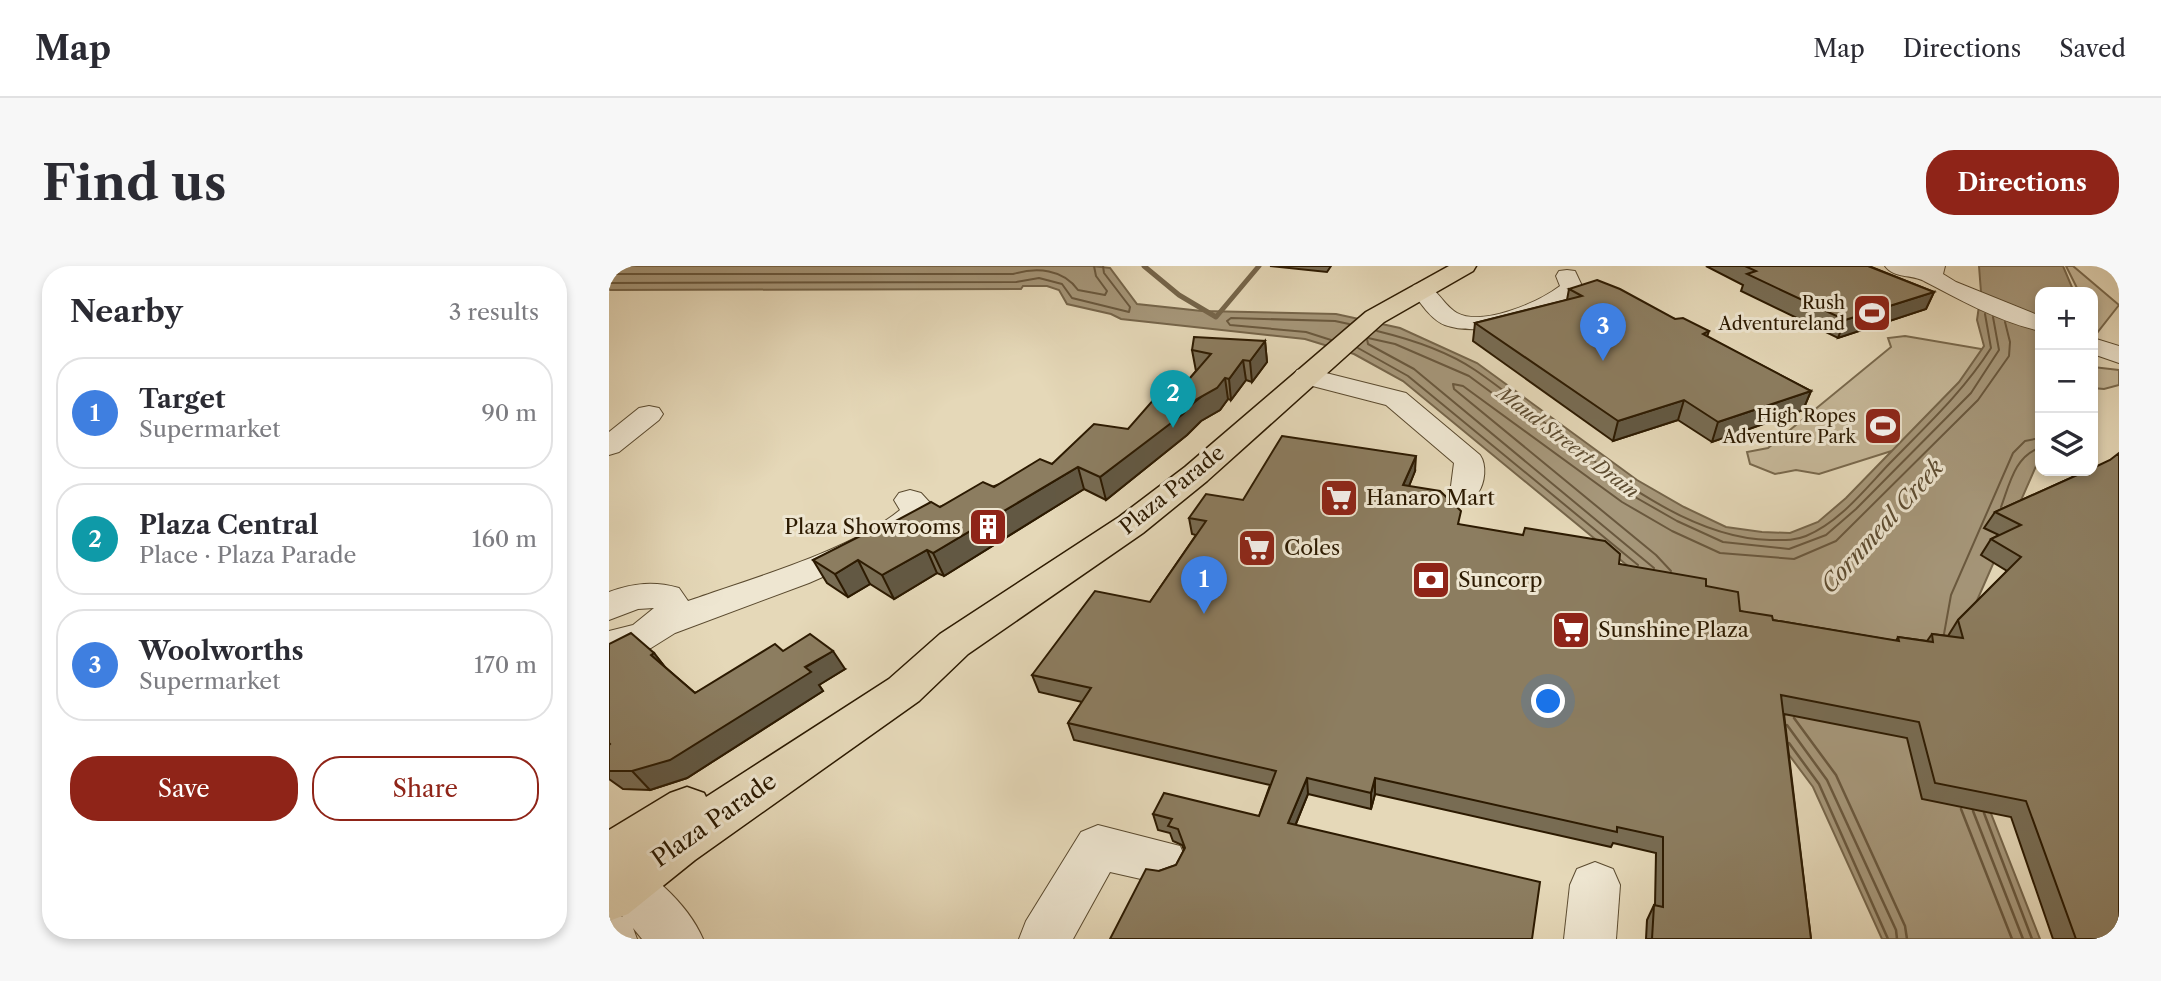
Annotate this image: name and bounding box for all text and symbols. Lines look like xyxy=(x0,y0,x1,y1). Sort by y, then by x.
text: Map xyxy=(35,28,111,69)
text: Map xyxy=(1813,34,1865,63)
text: Directions xyxy=(1903,34,2021,63)
text: Saved xyxy=(2059,34,2126,63)
button: Directions xyxy=(1926,150,2119,215)
text: Find us xyxy=(42,152,226,213)
map controls xyxy=(2035,287,2098,476)
button: + xyxy=(2035,287,2098,350)
place label: Rush Adventureland xyxy=(1718,292,1845,335)
sports icon: Rush Adventureland xyxy=(1851,292,1893,334)
text: Nearby xyxy=(70,293,183,330)
text: 3 results xyxy=(449,298,539,326)
pin: 3 xyxy=(1580,303,1626,361)
button: − xyxy=(2035,350,2098,413)
pin: 2 xyxy=(1150,370,1196,428)
water label: Maud Streert Drain xyxy=(1491,380,1643,503)
text: Target xyxy=(139,383,225,415)
text: 1 xyxy=(90,399,100,427)
text: 90 m xyxy=(481,399,537,427)
place label: High Ropes Adventure Park xyxy=(1722,405,1858,448)
sports icon: High Ropes Adventure Park xyxy=(1862,405,1904,447)
button: layers xyxy=(2035,413,2098,476)
text: Supermarket xyxy=(139,415,280,443)
street label: Plaza Parade xyxy=(1114,440,1229,539)
water label: Cornmeal Creek xyxy=(1815,453,1949,599)
supermarket icon: Hanaro Mart xyxy=(1318,477,1360,519)
place label: Hanaro Mart xyxy=(1366,485,1495,510)
building icon: Plaza Showrooms xyxy=(967,506,1009,548)
text: Plaza Central xyxy=(139,509,318,541)
place label: Plaza Showrooms xyxy=(784,514,961,539)
text: 2 xyxy=(88,525,102,553)
text: 160 m xyxy=(472,525,537,553)
supermarket icon: Coles xyxy=(1236,527,1278,569)
place label: Coles xyxy=(1284,535,1340,560)
text: Place · Plaza Parade xyxy=(139,541,356,569)
pin: 1 xyxy=(1181,556,1227,614)
bank icon: Suncorp xyxy=(1410,559,1452,601)
place label: Suncorp xyxy=(1458,567,1542,592)
supermarket icon: Sunshine Plaza xyxy=(1550,609,1592,651)
place label: Sunshine Plaza xyxy=(1598,617,1750,642)
text: Woolworths xyxy=(139,635,304,667)
text: 3 xyxy=(89,651,102,679)
text: 170 m xyxy=(474,651,537,679)
text: Supermarket xyxy=(139,667,280,695)
your location xyxy=(1531,684,1565,718)
button: Save xyxy=(70,756,298,821)
button: Share xyxy=(312,756,539,821)
street label: Plaza Parade xyxy=(646,766,782,873)

